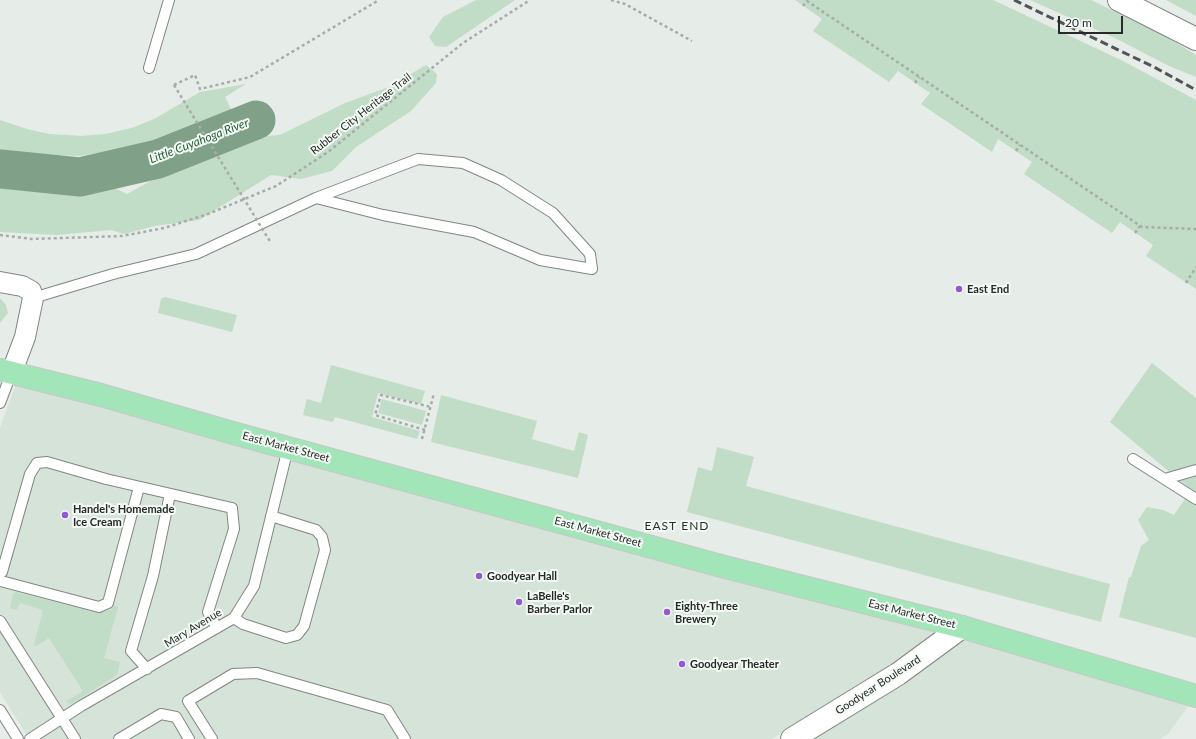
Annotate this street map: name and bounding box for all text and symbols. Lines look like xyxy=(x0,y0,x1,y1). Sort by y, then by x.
scale bar xyxy=(1060,8,1125,34)
text: 20 m xyxy=(1065,15,1092,30)
street label: Rubber City Heritage Trail xyxy=(308,71,414,157)
water label: Little Cuyahoga River xyxy=(147,115,251,167)
place label: East End xyxy=(967,282,1009,296)
marker: East End xyxy=(954,284,964,294)
street label: East Market Street xyxy=(241,429,331,465)
place label: Handel's Homemade Ice Cream xyxy=(73,502,174,528)
marker: Handel's Homemade Ice Cream xyxy=(60,510,70,520)
street label: East Market Street xyxy=(553,514,643,550)
district label: EAST END xyxy=(645,519,709,533)
place label: Goodyear Hall xyxy=(487,569,557,583)
marker: Goodyear Hall xyxy=(474,571,484,581)
place label: LaBelle's Barber Parlor xyxy=(527,589,592,615)
marker: LaBelle's Barber Parlor xyxy=(514,597,524,607)
street label: East Market Street xyxy=(867,597,957,631)
place label: Eighty-Three Brewery xyxy=(675,599,738,625)
street label: Mary Avenue xyxy=(162,606,224,650)
marker: Eighty-Three Brewery xyxy=(662,607,672,617)
street label: Goodyear Boulevard xyxy=(833,653,923,717)
place label: Goodyear Theater xyxy=(690,657,779,671)
marker: Goodyear Theater xyxy=(677,659,687,669)

